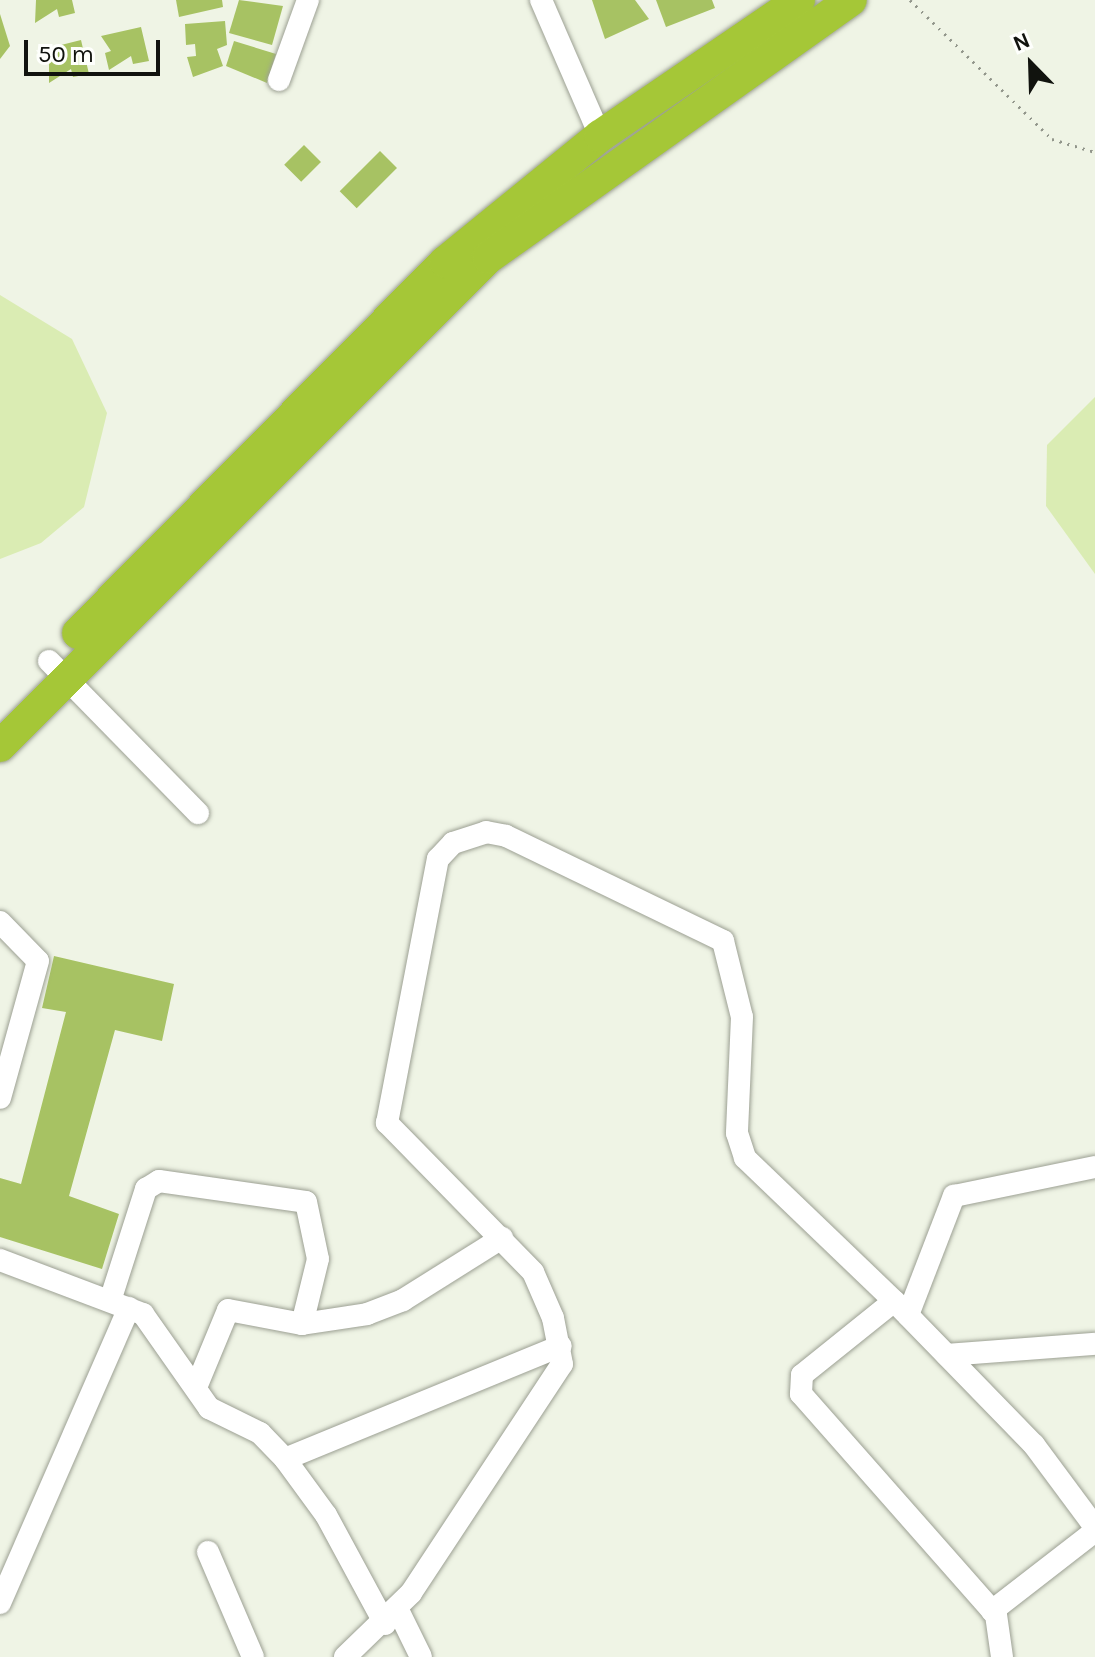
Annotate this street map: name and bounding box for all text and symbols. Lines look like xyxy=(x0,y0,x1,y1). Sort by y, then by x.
scale bar xyxy=(28,24,164,74)
north arrow xyxy=(991,24,1071,104)
text: N xyxy=(1009,27,1034,57)
text: 50 m xyxy=(38,40,94,68)

